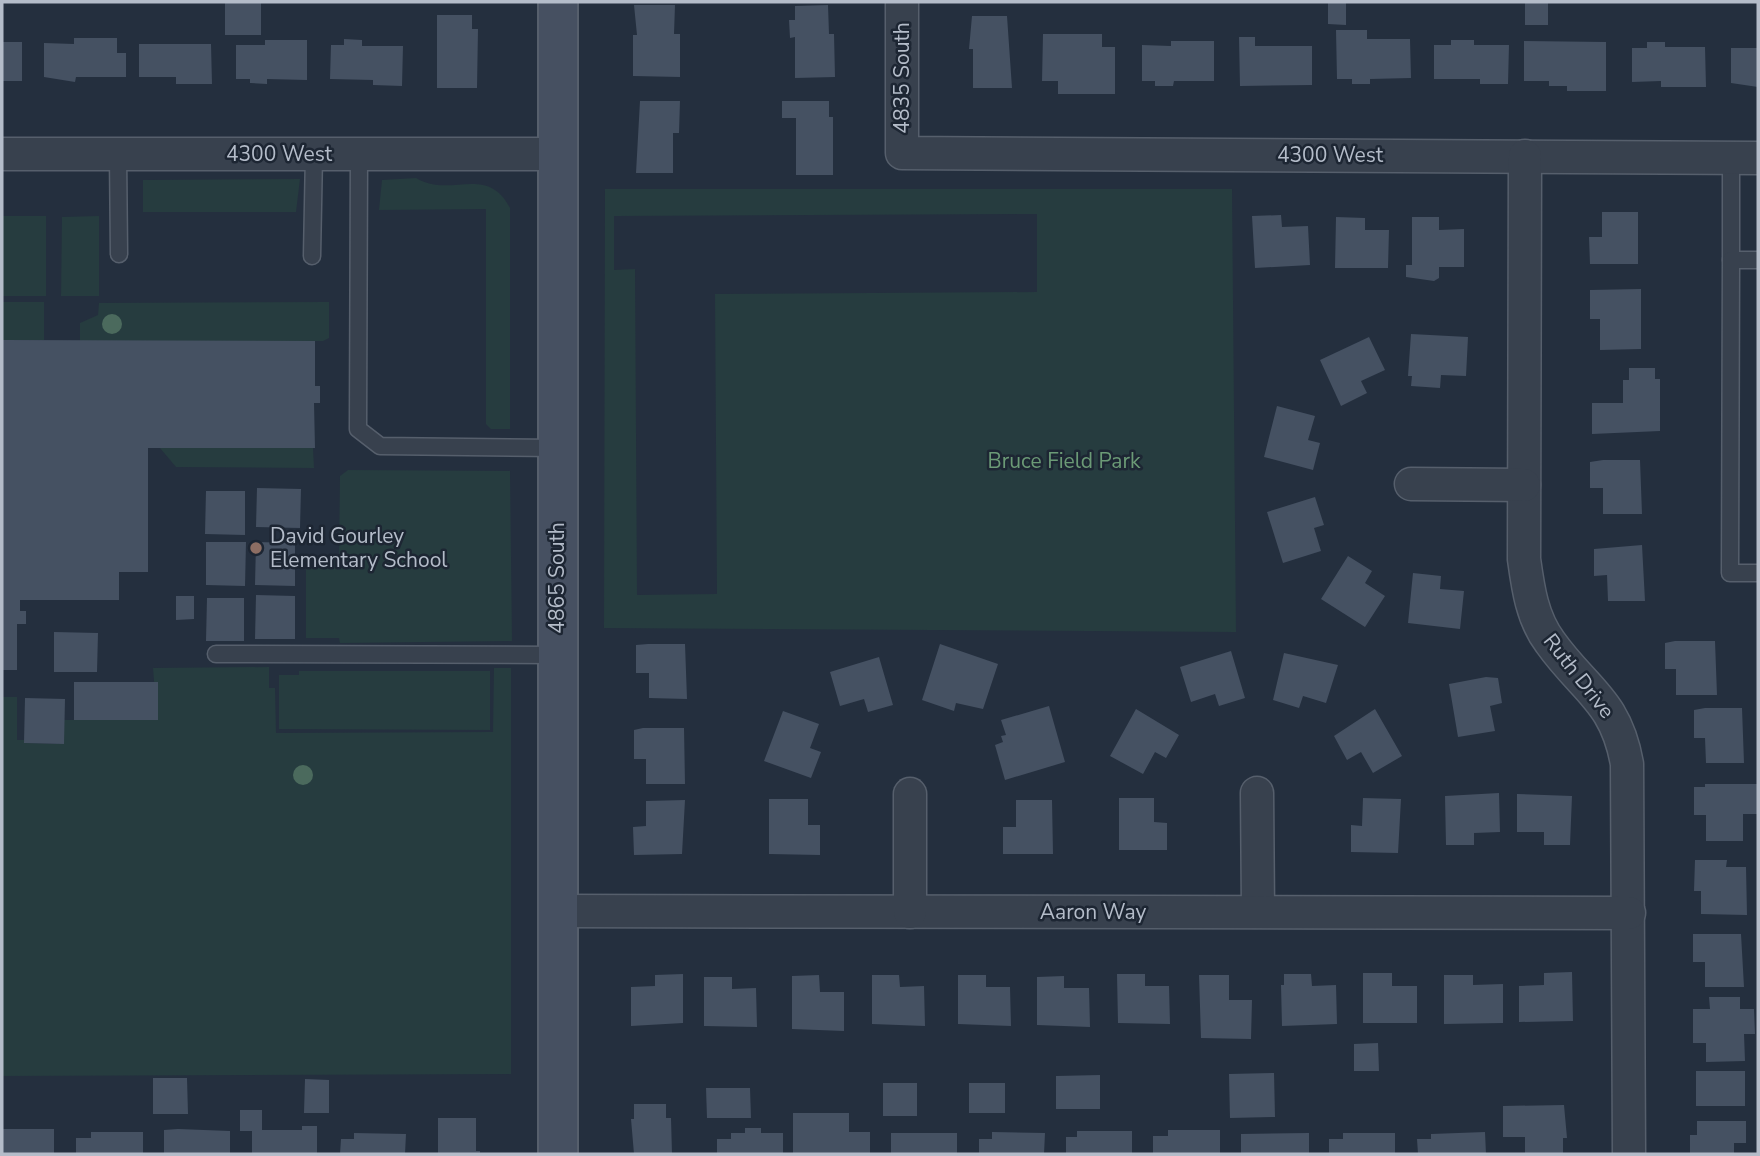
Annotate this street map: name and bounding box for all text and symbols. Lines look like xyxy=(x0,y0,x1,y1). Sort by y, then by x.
street label: 4835 South xyxy=(888,22,916,134)
street label: 4300 West xyxy=(226,140,333,168)
street label: 4300 West xyxy=(1277,141,1384,169)
park label: Bruce Field Park xyxy=(988,447,1141,475)
place label: David Gourley Elementary School xyxy=(270,522,448,574)
street label: 4865 South xyxy=(543,522,571,634)
marker: David Gourley Elementary School xyxy=(248,540,264,556)
street label: Ruth Drive xyxy=(1537,628,1621,724)
street label: Aaron Way xyxy=(1040,898,1146,926)

